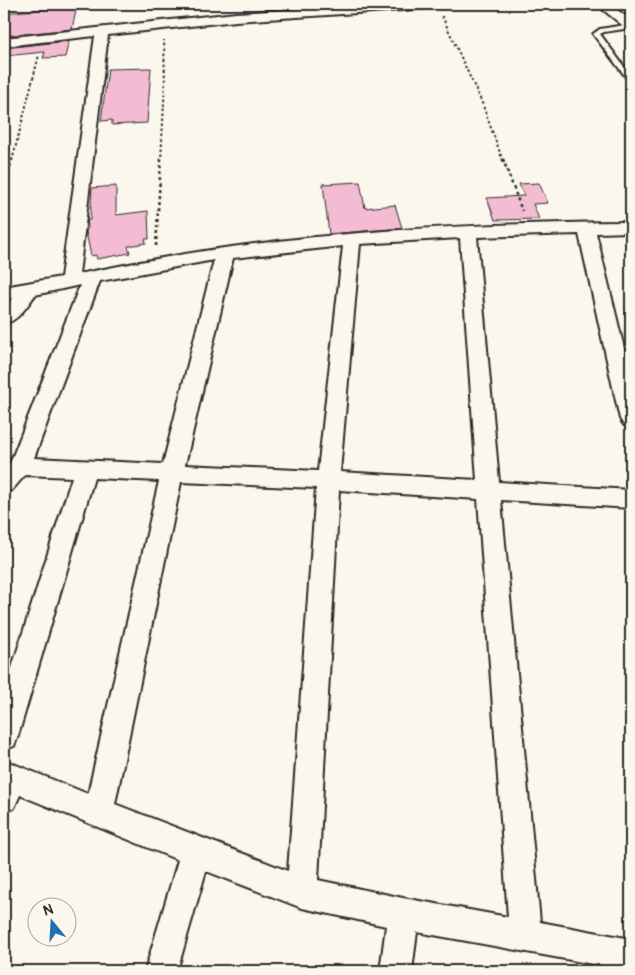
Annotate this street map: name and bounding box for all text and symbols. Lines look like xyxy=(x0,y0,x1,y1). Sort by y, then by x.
north arrow xyxy=(28,898,78,948)
text: N xyxy=(41,901,55,920)

